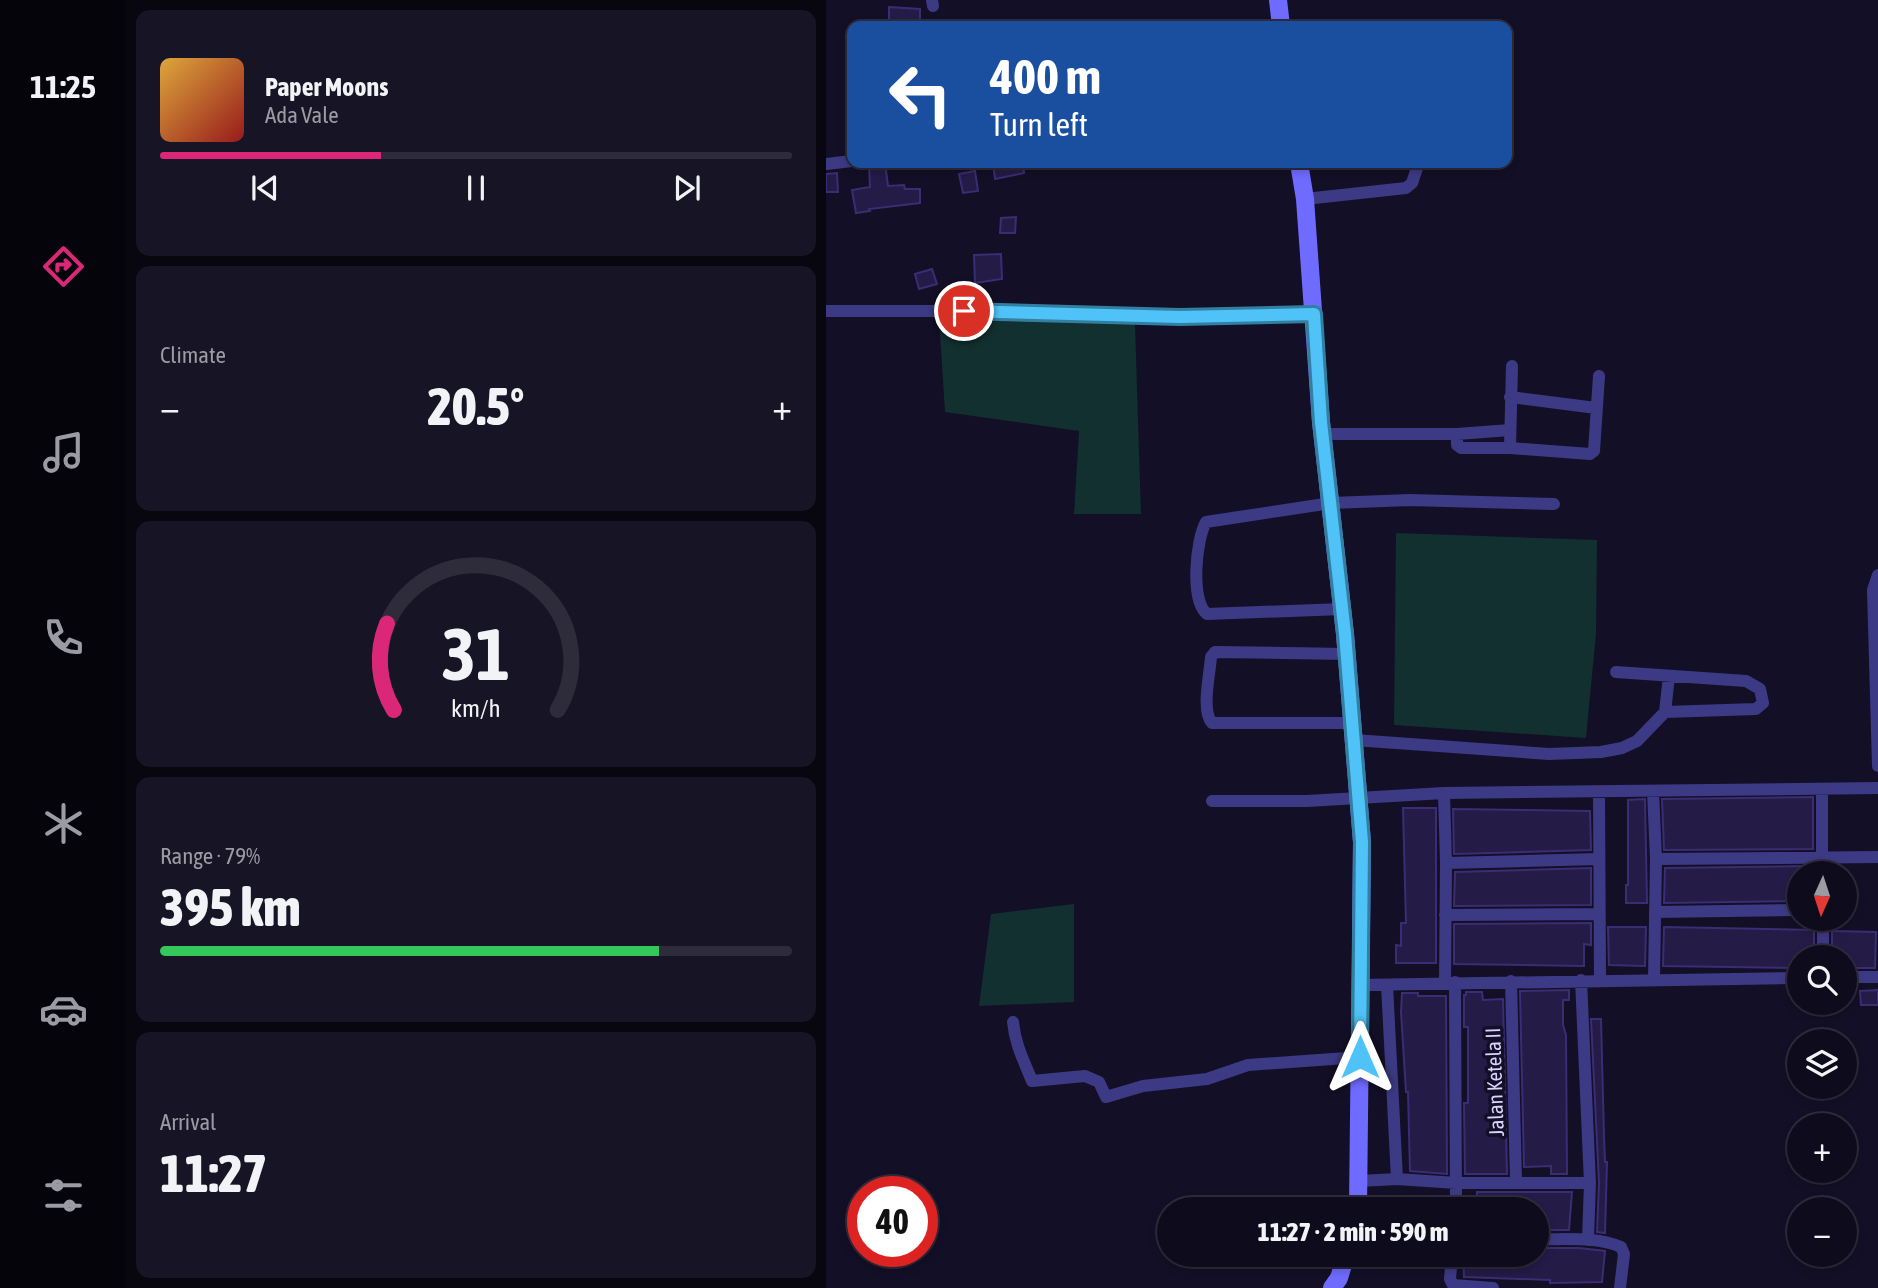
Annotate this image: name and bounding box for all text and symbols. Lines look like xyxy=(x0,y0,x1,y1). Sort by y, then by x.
text: 400 m xyxy=(990,48,1101,104)
icon: left xyxy=(875,49,966,140)
text: 11:25 xyxy=(30,68,96,105)
text: Paper Moons xyxy=(265,72,388,102)
text: Ada Vale xyxy=(265,102,339,128)
text: Turn left xyxy=(990,106,1088,143)
icon: previous xyxy=(246,169,284,207)
icon: pause xyxy=(457,169,495,207)
icon: next xyxy=(668,169,706,207)
icon: directions xyxy=(39,242,88,291)
pin xyxy=(934,281,994,341)
icon: arrive xyxy=(945,292,983,330)
text: Climate xyxy=(160,342,226,368)
text: 20.5° xyxy=(428,376,524,436)
text: − xyxy=(160,385,180,428)
text: + xyxy=(772,385,792,428)
icon: music xyxy=(39,428,88,477)
text: 31 xyxy=(442,612,510,695)
icon: phone xyxy=(39,613,88,662)
text: km/h xyxy=(451,694,501,722)
icon: climate xyxy=(39,799,88,848)
text: Range · 79% xyxy=(160,843,260,869)
north arrow xyxy=(1787,861,1857,931)
map controls xyxy=(1787,861,1857,1267)
text: 395 km xyxy=(160,877,301,937)
button: search xyxy=(1787,945,1857,1015)
icon: car xyxy=(39,985,88,1034)
position arrow xyxy=(1323,1020,1397,1094)
street label: Jalan Ketela II xyxy=(1480,1027,1508,1137)
button: layers xyxy=(1787,1029,1857,1099)
text: Arrival xyxy=(160,1109,216,1135)
button: + xyxy=(1787,1113,1857,1183)
text: 11:27 xyxy=(160,1143,267,1203)
icon: filters xyxy=(39,1171,88,1220)
speed limit sign: 40 xyxy=(847,1176,938,1267)
button: − xyxy=(1787,1197,1857,1267)
text: 11:27 · 2 min · 590 m xyxy=(1258,1217,1448,1247)

